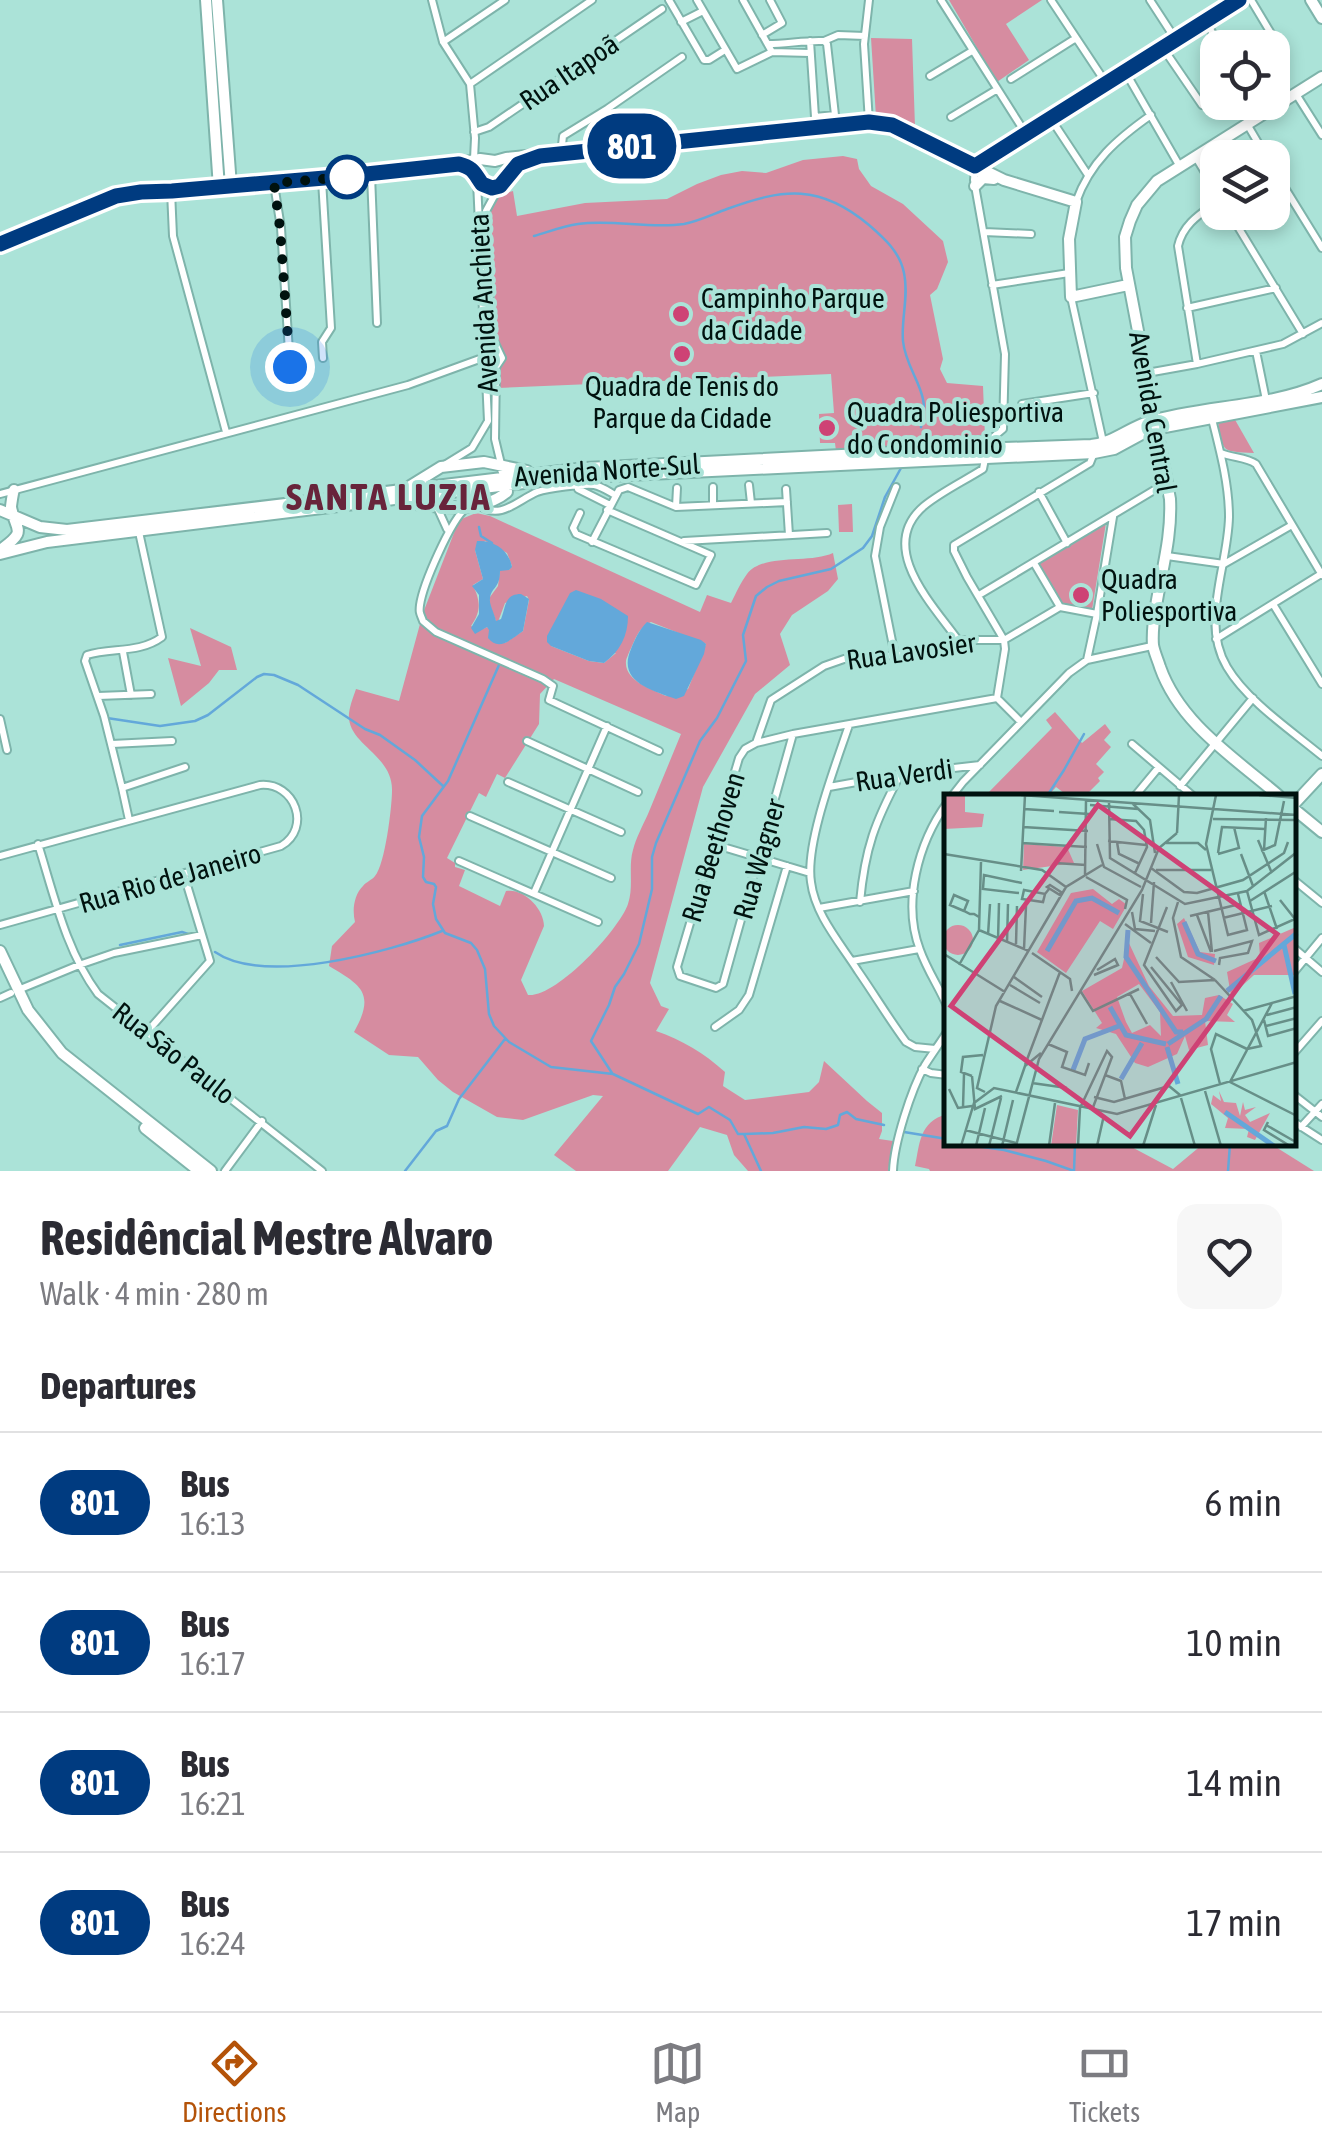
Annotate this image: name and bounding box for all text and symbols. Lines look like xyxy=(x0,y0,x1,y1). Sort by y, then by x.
street label: Rua Itapoã xyxy=(514,27,624,117)
map controls xyxy=(1200,30,1290,230)
button: locate xyxy=(1200,30,1290,120)
line badge: 801 xyxy=(574,114,690,178)
text: 801 xyxy=(607,126,657,166)
button: layers xyxy=(1200,140,1290,230)
unlabelled marker xyxy=(326,156,368,198)
street label: Avenida Anchieta xyxy=(462,213,504,393)
place label: Campinho Parque da Cidade xyxy=(701,282,885,346)
marker: Campinho Parque da Cidade xyxy=(670,303,692,325)
street label: Avenida Central xyxy=(1123,329,1183,496)
your location xyxy=(265,342,315,392)
marker: Quadra de Tenis do Parque da Cidade xyxy=(671,343,693,365)
place label: Quadra de Tenis do Parque da Cidade xyxy=(585,370,779,434)
place label: Quadra Poliesportiva do Condominio xyxy=(847,396,1064,460)
marker: Quadra Poliesportiva do Condominio xyxy=(816,417,838,439)
street label: Avenida Norte-Sul xyxy=(513,448,701,492)
district label: SANTA LUZIA xyxy=(286,475,492,518)
place label: Quadra Poliesportiva xyxy=(1101,563,1237,627)
marker: Quadra Poliesportiva xyxy=(1070,584,1092,606)
street label: Rua Lavosier xyxy=(844,626,978,676)
street label: Rua Verdi xyxy=(853,752,955,798)
street label: Rua Beethoven xyxy=(675,768,751,926)
inset map xyxy=(944,794,1297,1146)
street label: Rua Wagner xyxy=(727,795,792,923)
street label: Rua Rio de Janeiro xyxy=(75,837,265,919)
street label: Rua São Paulo xyxy=(107,995,241,1111)
button: heart xyxy=(1177,1204,1282,1309)
text: Residêncial Mestre Alvaro xyxy=(40,1210,493,1265)
text: Walk · 4 min · 280 m xyxy=(40,1275,269,1312)
text: Departures xyxy=(40,1364,196,1407)
text: Bus xyxy=(180,1462,230,1505)
text: 6 min xyxy=(1204,1481,1282,1524)
text: 801 xyxy=(70,1482,120,1522)
text: 16:13 xyxy=(180,1505,246,1542)
text: Bus xyxy=(180,1602,230,1645)
text: 10 min xyxy=(1187,1621,1282,1664)
text: 801 xyxy=(70,1622,120,1662)
text: 16:17 xyxy=(180,1645,246,1682)
text: Bus xyxy=(180,1742,230,1785)
text: 14 min xyxy=(1187,1761,1282,1804)
text: 801 xyxy=(70,1762,120,1802)
text: 16:21 xyxy=(180,1785,246,1822)
text: Bus xyxy=(180,1882,230,1925)
text: 17 min xyxy=(1187,1901,1282,1944)
text: 801 xyxy=(70,1902,120,1942)
text: 16:24 xyxy=(180,1925,246,1962)
tab: Directions xyxy=(182,2036,286,2128)
tab: Map xyxy=(650,2036,705,2128)
tab: Tickets xyxy=(1069,2036,1140,2128)

